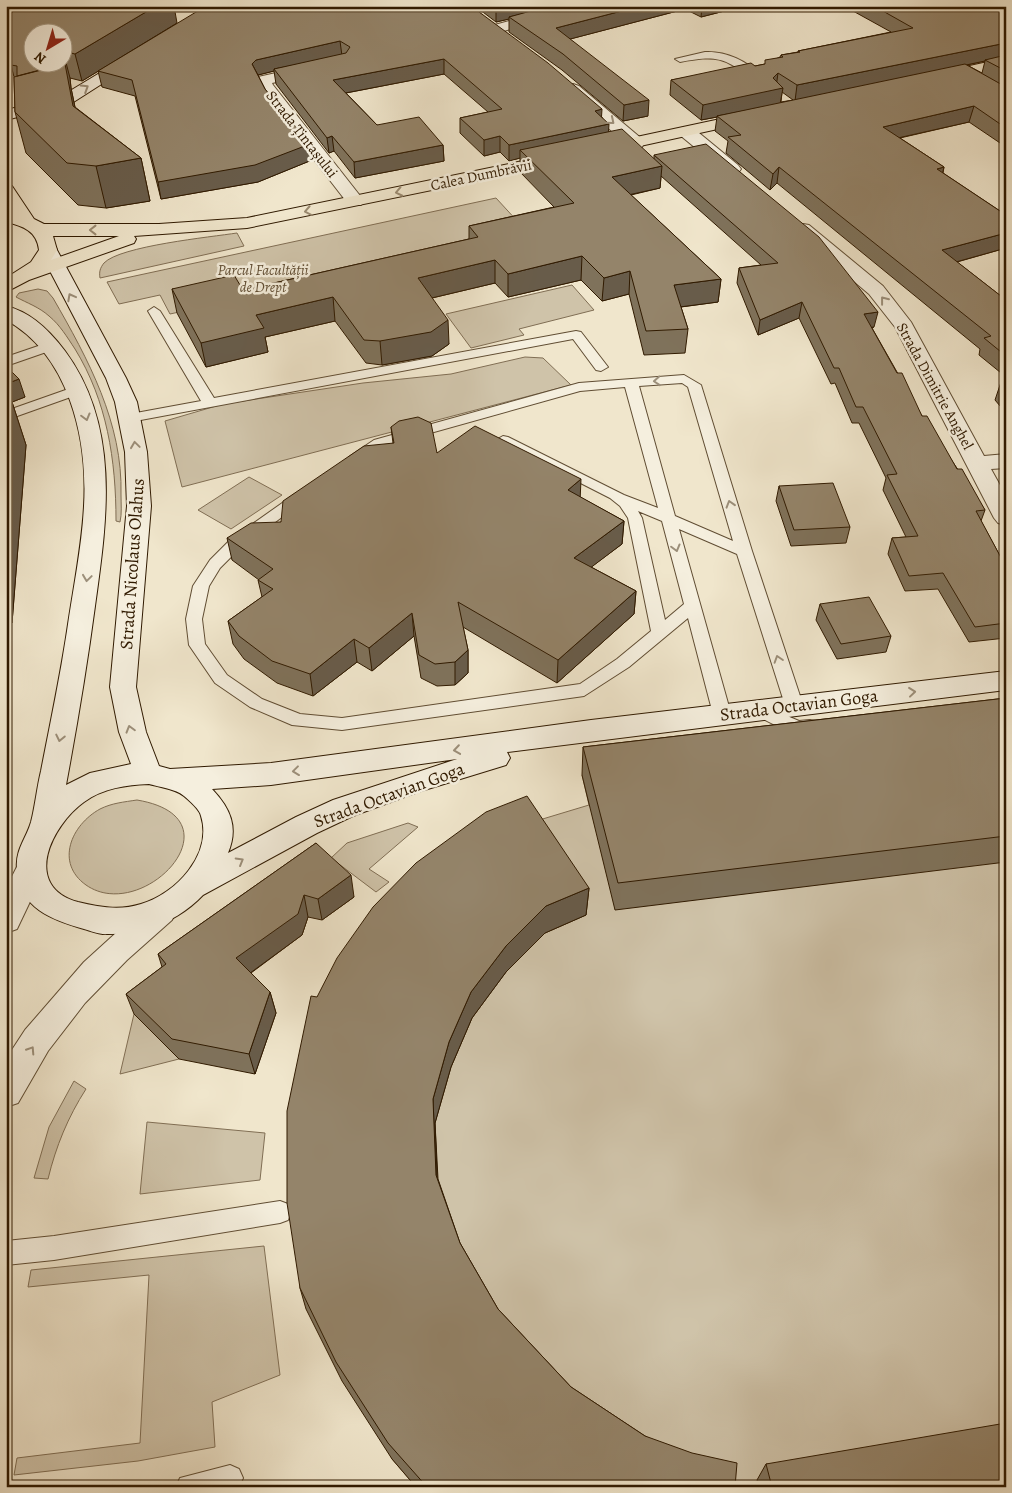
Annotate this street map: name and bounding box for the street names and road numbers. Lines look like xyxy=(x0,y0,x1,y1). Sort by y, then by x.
street label: Strada Țintașului xyxy=(262,86,342,182)
street label: Calea Dumbrăvii xyxy=(429,155,533,195)
street label: Strada Dimitrie Anghel xyxy=(892,319,978,453)
street label: Strada Nicolaus Olahus xyxy=(114,478,150,650)
street label: Strada Octavian Goga xyxy=(719,683,880,727)
street label: Strada Octavian Goga xyxy=(310,756,468,833)

